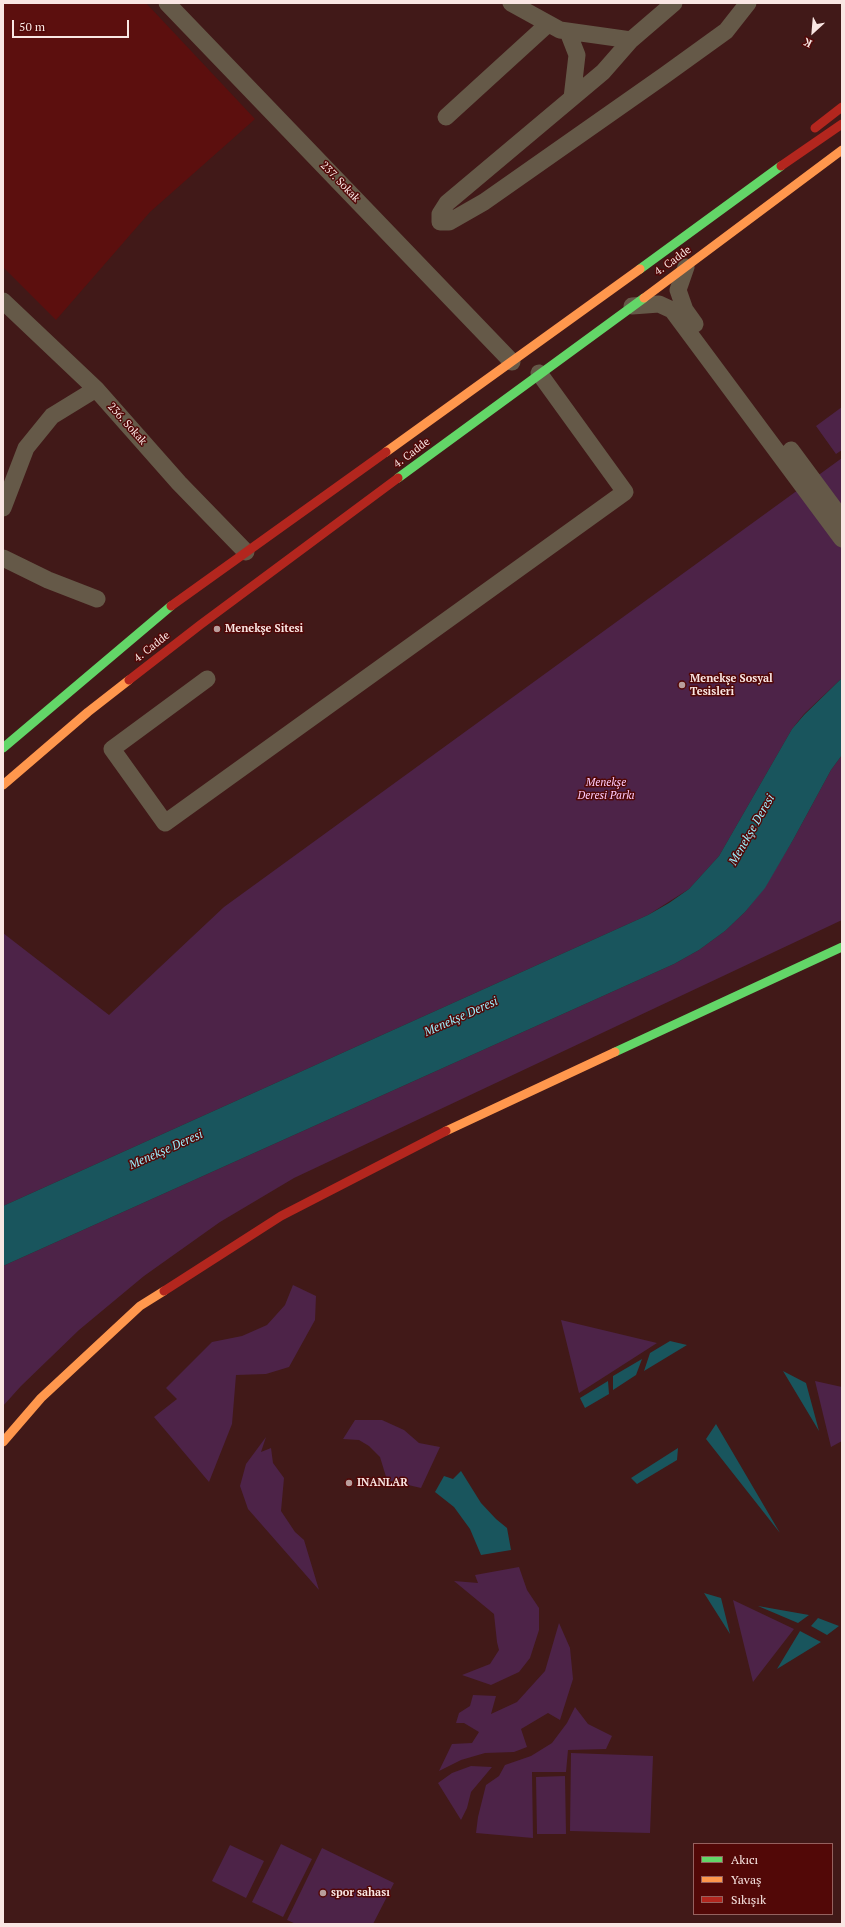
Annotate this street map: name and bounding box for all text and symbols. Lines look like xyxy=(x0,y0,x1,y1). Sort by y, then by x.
scale bar xyxy=(14,12,131,38)
north arrow xyxy=(793,12,833,52)
text: 50 m xyxy=(19,19,45,34)
text: K xyxy=(801,35,814,51)
street label: 237. Sokak xyxy=(317,159,363,205)
street label: 4. Cadde xyxy=(652,243,694,279)
street label: 236. Sokak xyxy=(105,400,149,448)
street label: 4. Cadde xyxy=(391,435,433,471)
place label: Menekşe Sitesi xyxy=(225,622,303,636)
marker: Menekşe Sitesi xyxy=(212,624,222,634)
street label: 4. Cadde xyxy=(131,629,173,665)
place label: Menekşe Sosyal Tesisleri xyxy=(690,672,773,698)
marker: Menekşe Sosyal Tesisleri xyxy=(677,680,687,690)
park label: Menekşe Deresi Parkı xyxy=(577,776,635,802)
water label: Menekşe Deresi xyxy=(726,792,778,868)
water label: Menekşe Deresi xyxy=(422,994,500,1040)
water label: Menekşe Deresi xyxy=(127,1127,205,1173)
place label: INANLAR xyxy=(357,1476,408,1490)
marker: INANLAR xyxy=(344,1478,354,1488)
legend xyxy=(693,1843,833,1915)
text: Akıcı xyxy=(731,1852,758,1867)
text: Yavaş xyxy=(731,1872,761,1887)
place label: spor sahası xyxy=(331,1886,390,1900)
marker: spor sahası xyxy=(318,1888,328,1898)
text: Sıkışık xyxy=(731,1892,766,1907)

